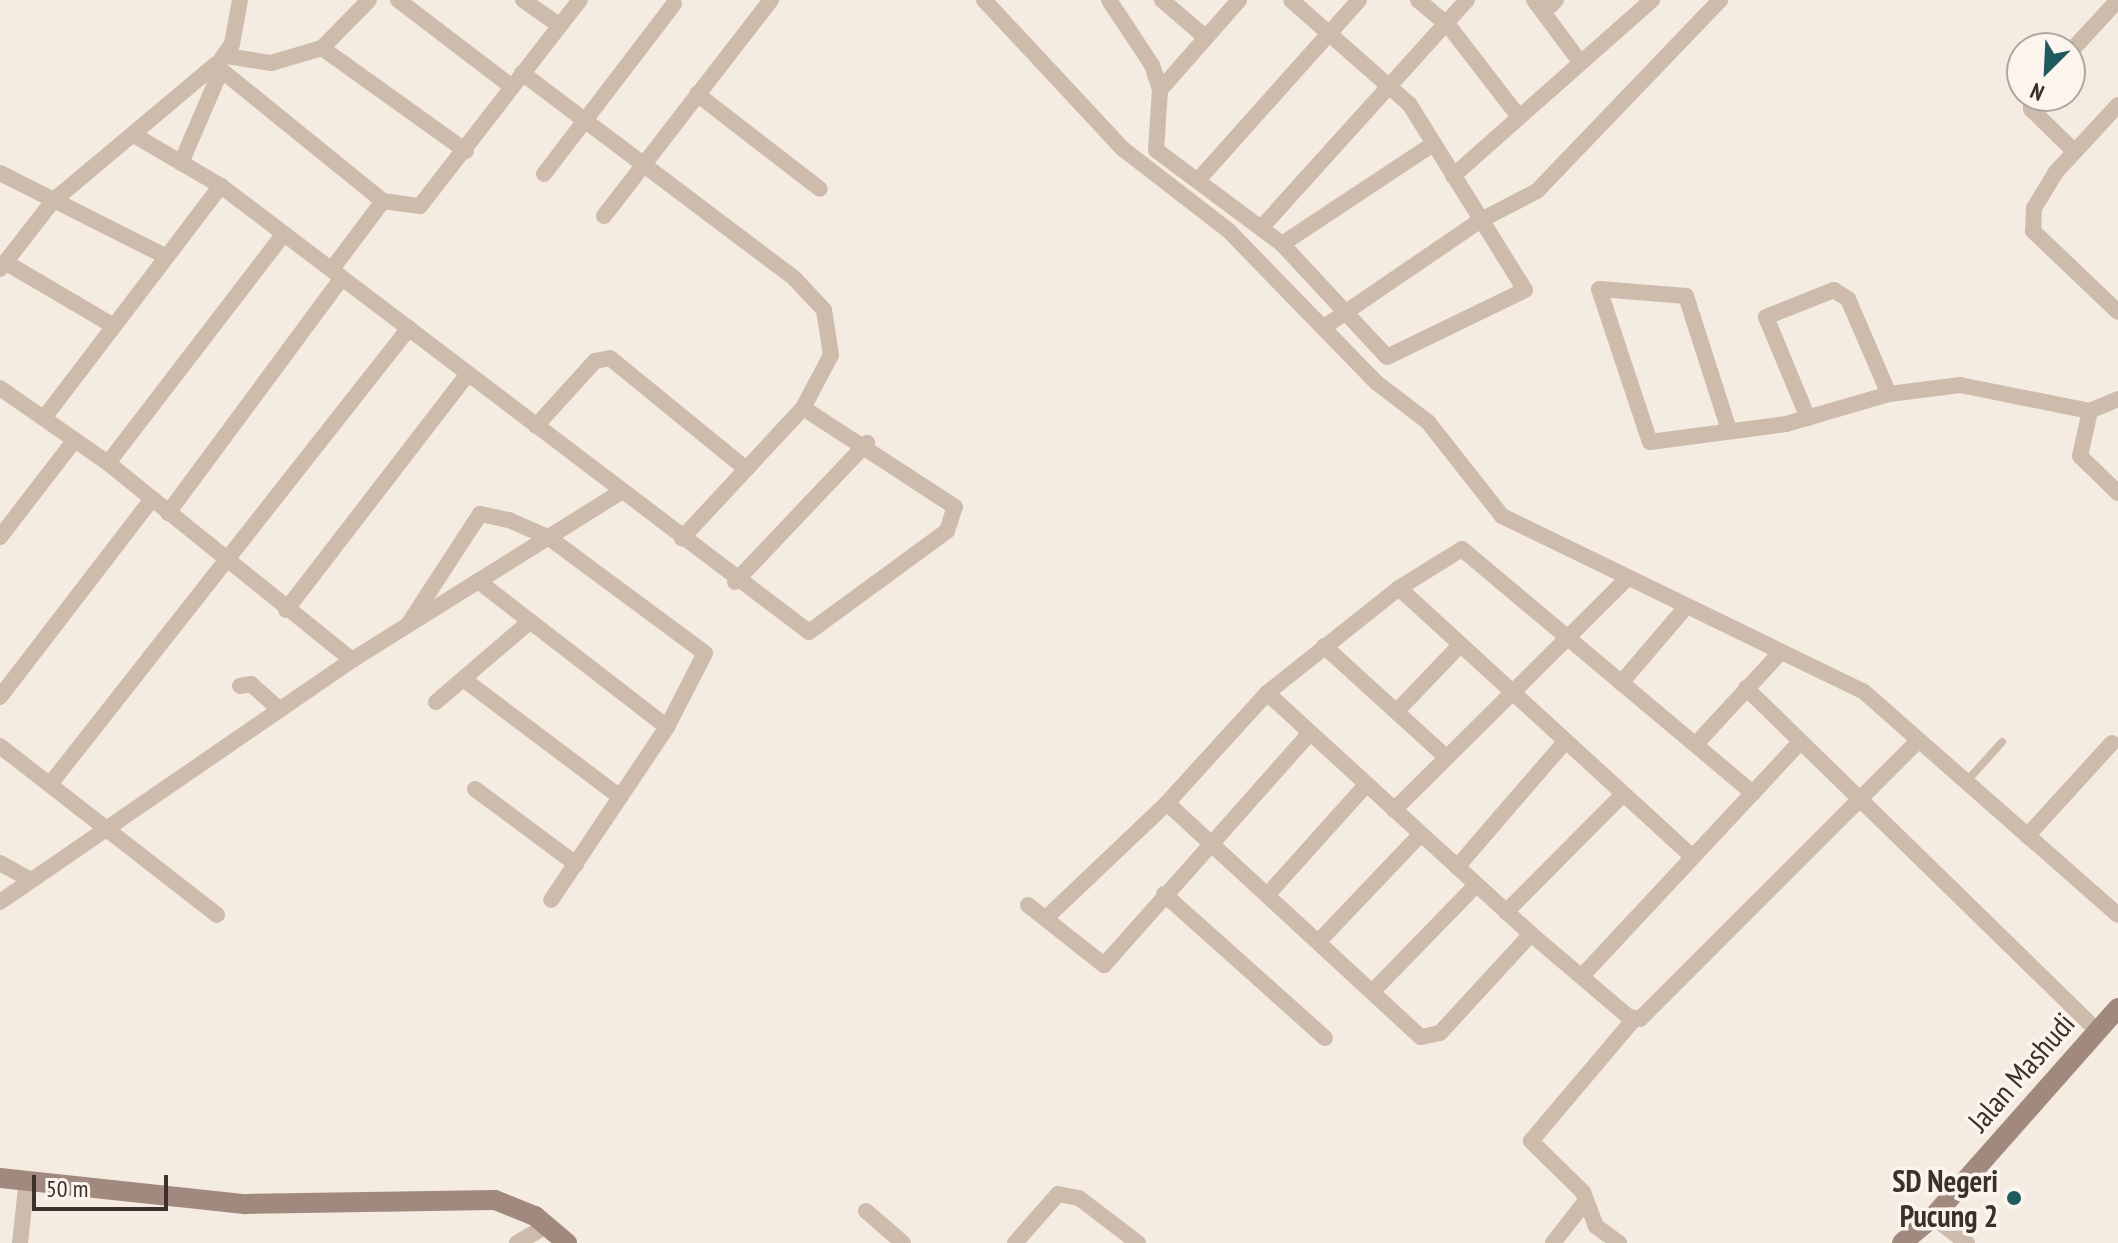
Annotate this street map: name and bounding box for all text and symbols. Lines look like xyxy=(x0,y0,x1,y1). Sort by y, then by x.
north arrow xyxy=(2006,32,2086,112)
text: N xyxy=(2026,77,2048,107)
street label: Jalan Mashudi xyxy=(1960,1006,2082,1138)
scale bar xyxy=(36,1159,172,1209)
place label: SD Negeri Pucung 2 xyxy=(1892,1163,1998,1234)
text: 50 m xyxy=(46,1173,88,1204)
marker: SD Negeri Pucung 2 xyxy=(2005,1189,2023,1207)

